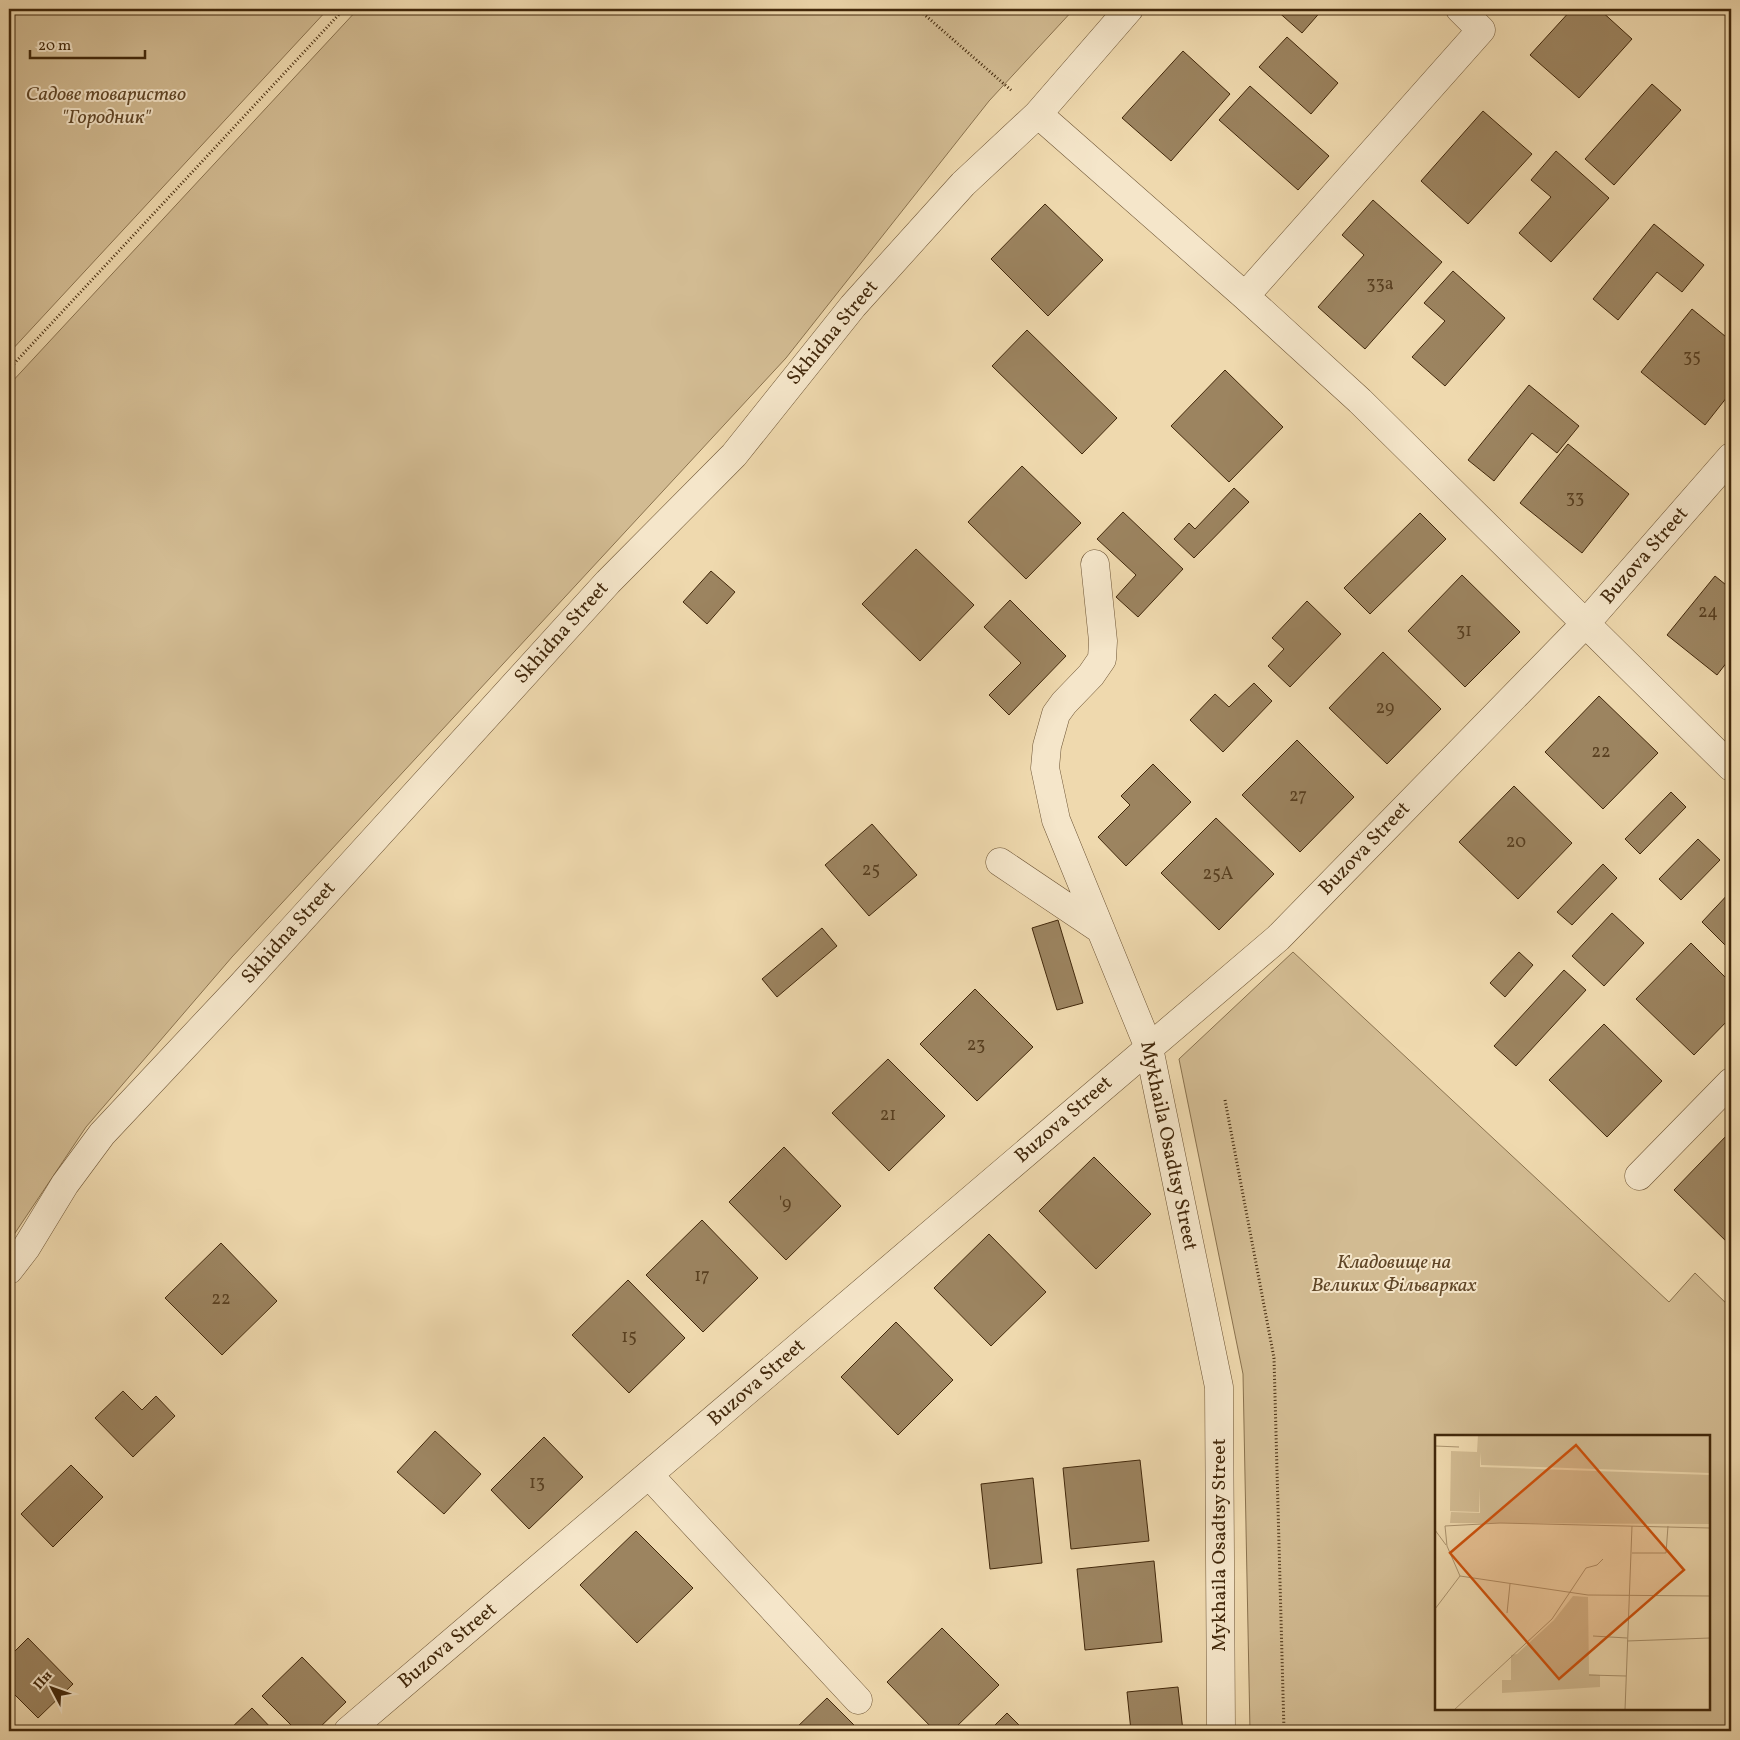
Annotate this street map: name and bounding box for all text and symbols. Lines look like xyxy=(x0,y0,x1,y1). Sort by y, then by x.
scale bar xyxy=(30,28,145,60)
text: 20 m xyxy=(38,36,71,57)
park label: Садове товариство "Городник" xyxy=(26,81,186,132)
house number: 33а xyxy=(1366,272,1394,297)
street label: Skhidna Street xyxy=(781,274,885,392)
house number: 35 xyxy=(1683,345,1701,370)
house number: 33 xyxy=(1566,486,1584,511)
street label: Buzova Street xyxy=(1595,501,1695,611)
street label: Skhidna Street xyxy=(508,576,616,690)
house number: 24 xyxy=(1698,600,1718,625)
house number: 31 xyxy=(1456,619,1472,644)
house number: 29 xyxy=(1376,696,1394,721)
house number: 22 xyxy=(1591,740,1611,765)
house number: 27 xyxy=(1289,784,1307,809)
street label: Buzova Street xyxy=(1313,796,1417,902)
house number: 20 xyxy=(1506,830,1526,855)
house number: 25 xyxy=(862,858,880,883)
house number: 25А xyxy=(1203,862,1234,887)
street label: Skhidna Street xyxy=(235,876,343,990)
house number: 23 xyxy=(967,1033,985,1058)
street label: Mykhaila Osadtsy Street xyxy=(1132,1039,1204,1253)
street label: Buzova Street xyxy=(1009,1070,1119,1170)
house number: 21 xyxy=(880,1103,896,1128)
house number: '9 xyxy=(779,1192,791,1217)
park label: Кладовище на Великих Фільварках xyxy=(1311,1249,1477,1300)
house number: 17 xyxy=(694,1264,710,1289)
house number: 22 xyxy=(211,1287,231,1312)
house number: 15 xyxy=(621,1325,637,1350)
street label: Buzova Street xyxy=(702,1333,812,1433)
inset map xyxy=(1435,1435,1710,1710)
street label: Mykhaila Osadtsy Street xyxy=(1206,1438,1234,1652)
house number: 13 xyxy=(529,1471,545,1496)
street label: Buzova Street xyxy=(393,1596,503,1696)
north arrow xyxy=(28,1662,78,1712)
text: Пн xyxy=(30,1667,57,1694)

